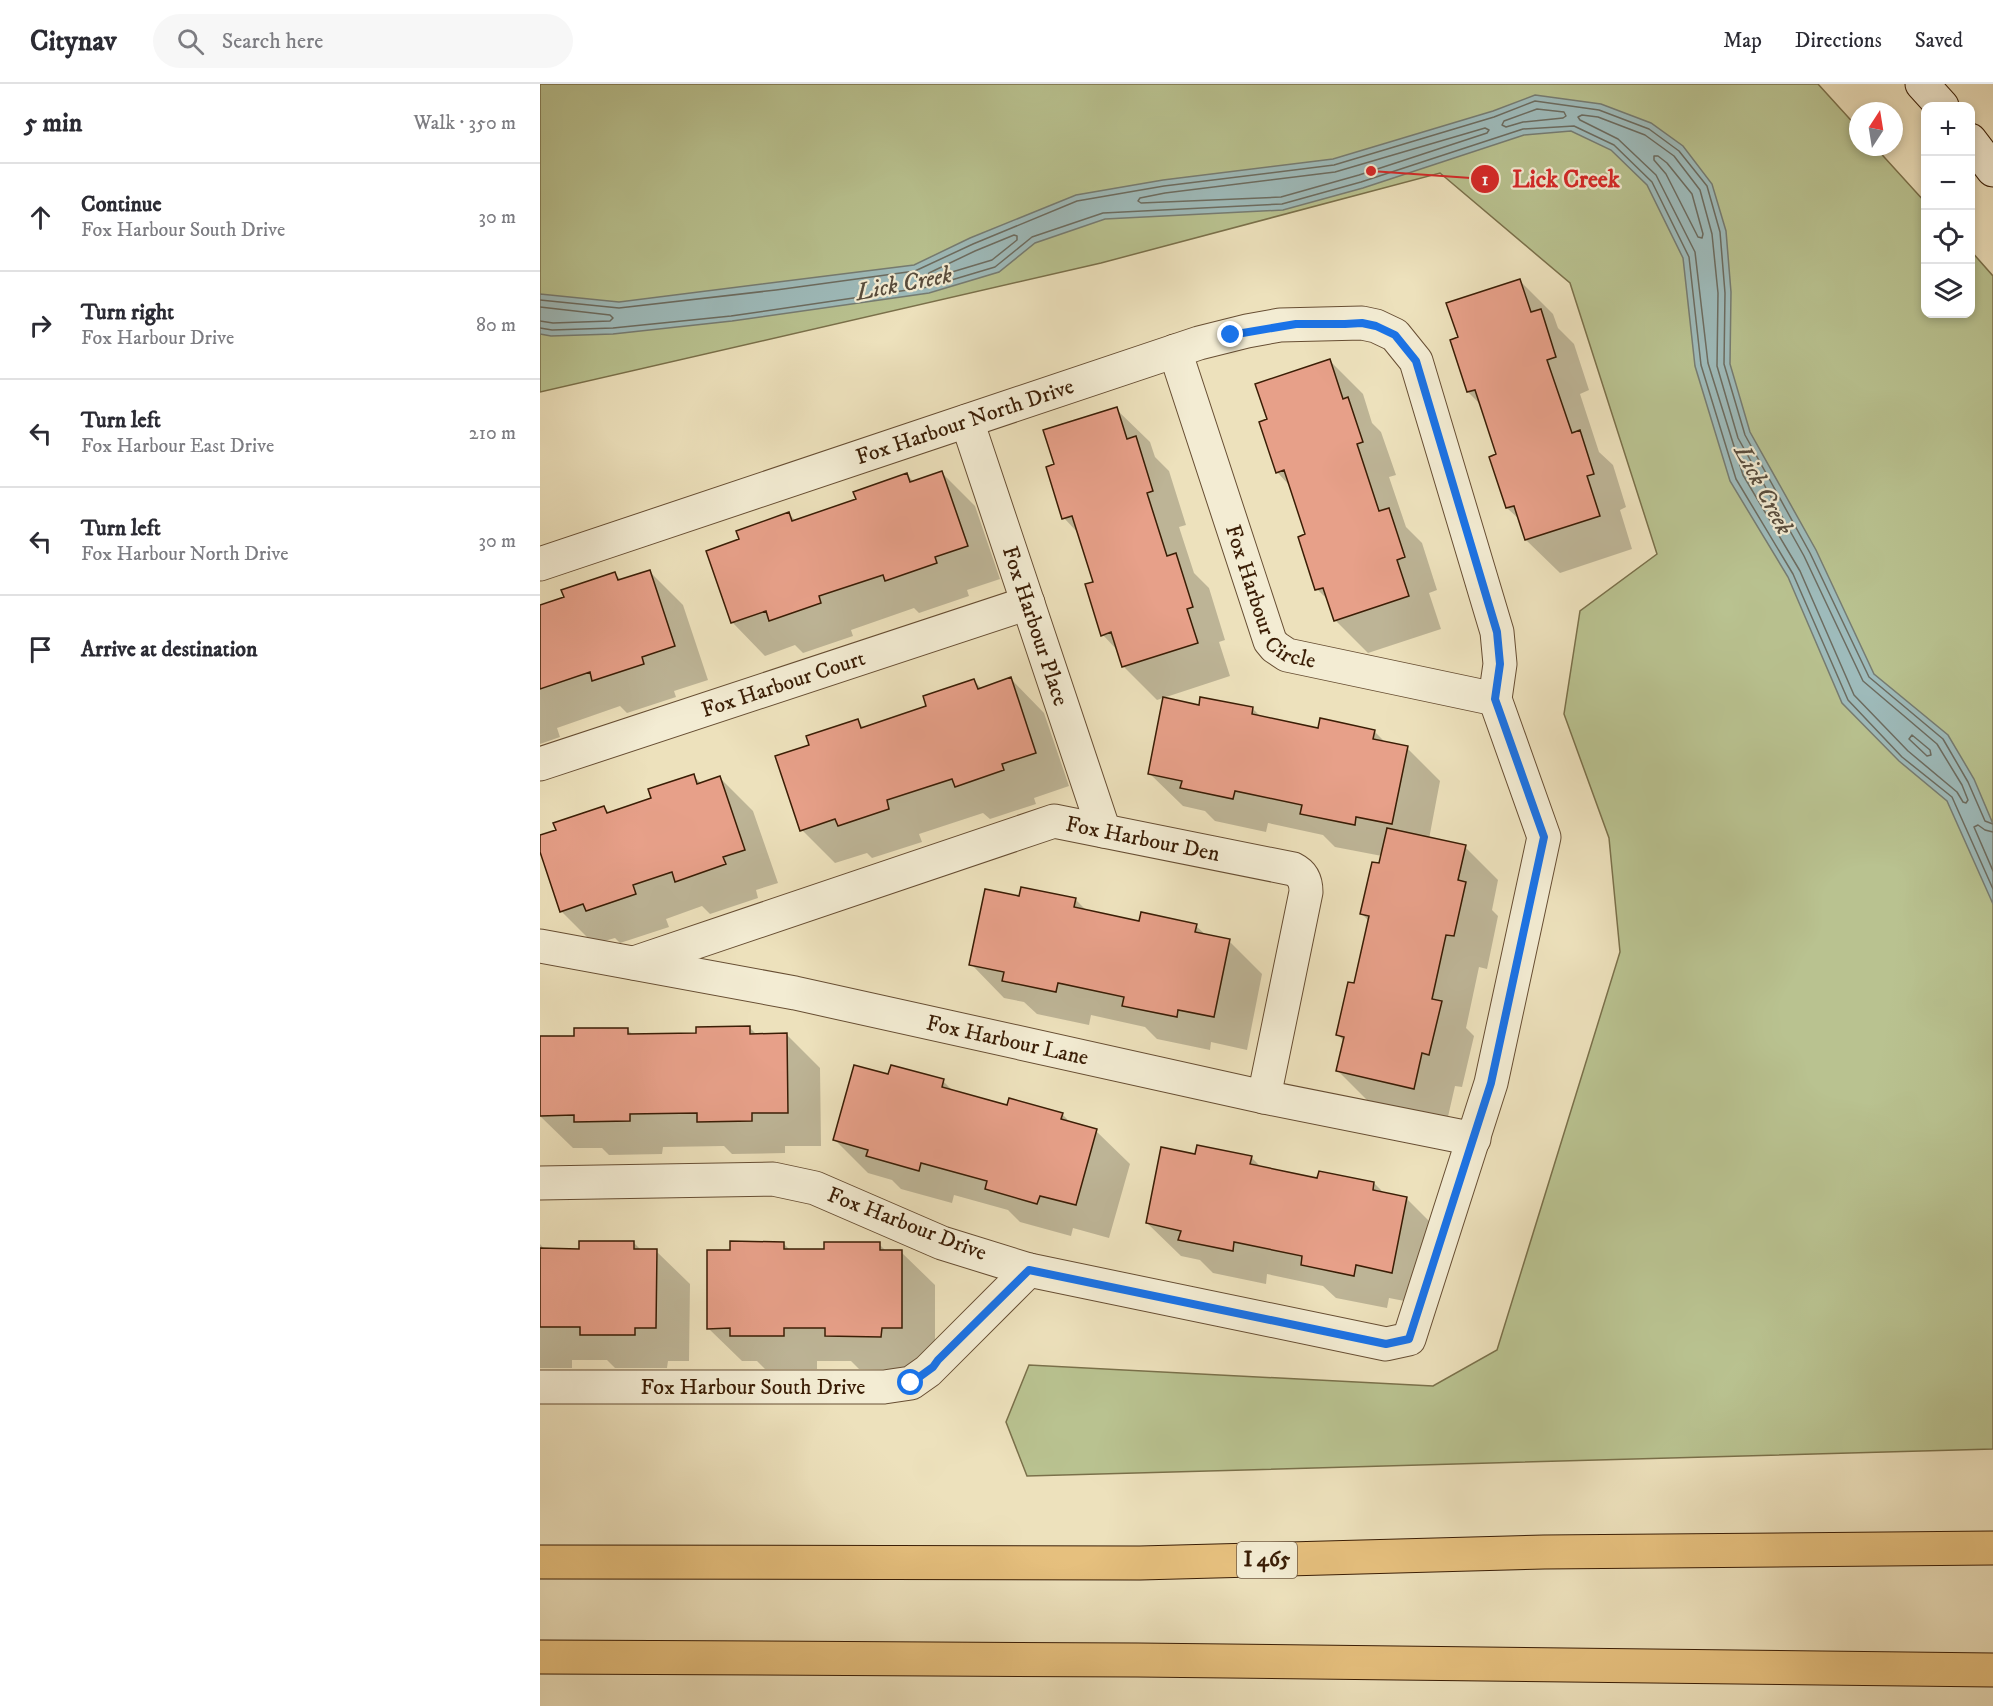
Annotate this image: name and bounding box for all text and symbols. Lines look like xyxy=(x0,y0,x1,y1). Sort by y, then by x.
search box xyxy=(153,14,573,68)
text: Citynav xyxy=(30,24,117,59)
icon: search xyxy=(174,25,207,58)
text: Search here xyxy=(222,28,323,55)
text: Map xyxy=(1723,28,1762,54)
text: Directions xyxy=(1795,28,1882,54)
text: Saved xyxy=(1915,28,1963,54)
north arrow xyxy=(1849,102,1903,156)
map controls xyxy=(1921,102,1975,318)
button: + xyxy=(1921,102,1975,156)
text: 5 min xyxy=(24,107,82,140)
text: Walk · 350 m xyxy=(414,111,516,136)
button: − xyxy=(1921,156,1975,210)
callout: Lick Creek xyxy=(1470,158,1632,200)
text: Lick Creek xyxy=(1512,165,1621,195)
text: 1 xyxy=(1482,169,1489,191)
text: Continue xyxy=(81,191,162,218)
icon: ahead xyxy=(24,201,57,234)
text: 30 m xyxy=(478,205,516,230)
button: locate xyxy=(1921,210,1975,264)
text: Fox Harbour South Drive xyxy=(81,218,285,243)
water label: Lick Creek xyxy=(851,260,955,308)
button: layers xyxy=(1921,264,1975,318)
text: Turn right xyxy=(81,299,174,326)
icon: right xyxy=(24,309,57,342)
text: 80 m xyxy=(476,313,516,338)
route end xyxy=(1217,321,1243,347)
text: Fox Harbour Drive xyxy=(81,326,234,351)
street label: Fox Harbour North Drive xyxy=(852,372,1077,471)
text: Turn left xyxy=(81,407,161,434)
icon: left xyxy=(24,417,57,450)
text: 210 m xyxy=(469,421,516,446)
text: Fox Harbour East Drive xyxy=(81,434,274,459)
water label: Lick Creek xyxy=(1726,438,1799,540)
text: Turn left xyxy=(81,515,161,542)
street label: Fox Harbour Circle xyxy=(1219,521,1318,674)
icon: left xyxy=(24,525,57,558)
text: 30 m xyxy=(478,529,516,554)
text: Fox Harbour North Drive xyxy=(81,542,288,567)
street label: Fox Harbour Place xyxy=(996,542,1075,709)
icon: arrive xyxy=(24,633,57,666)
text: Arrive at destination xyxy=(81,636,258,663)
street label: Fox Harbour Court xyxy=(698,644,868,723)
street label: Fox Harbour Den xyxy=(1063,810,1223,868)
street label: Fox Harbour Lane xyxy=(924,1009,1091,1071)
street label: Fox Harbour Drive xyxy=(824,1181,990,1267)
route start xyxy=(897,1369,923,1395)
street label: Fox Harbour South Drive xyxy=(641,1374,865,1401)
road number: I 465 xyxy=(1237,1542,1297,1578)

